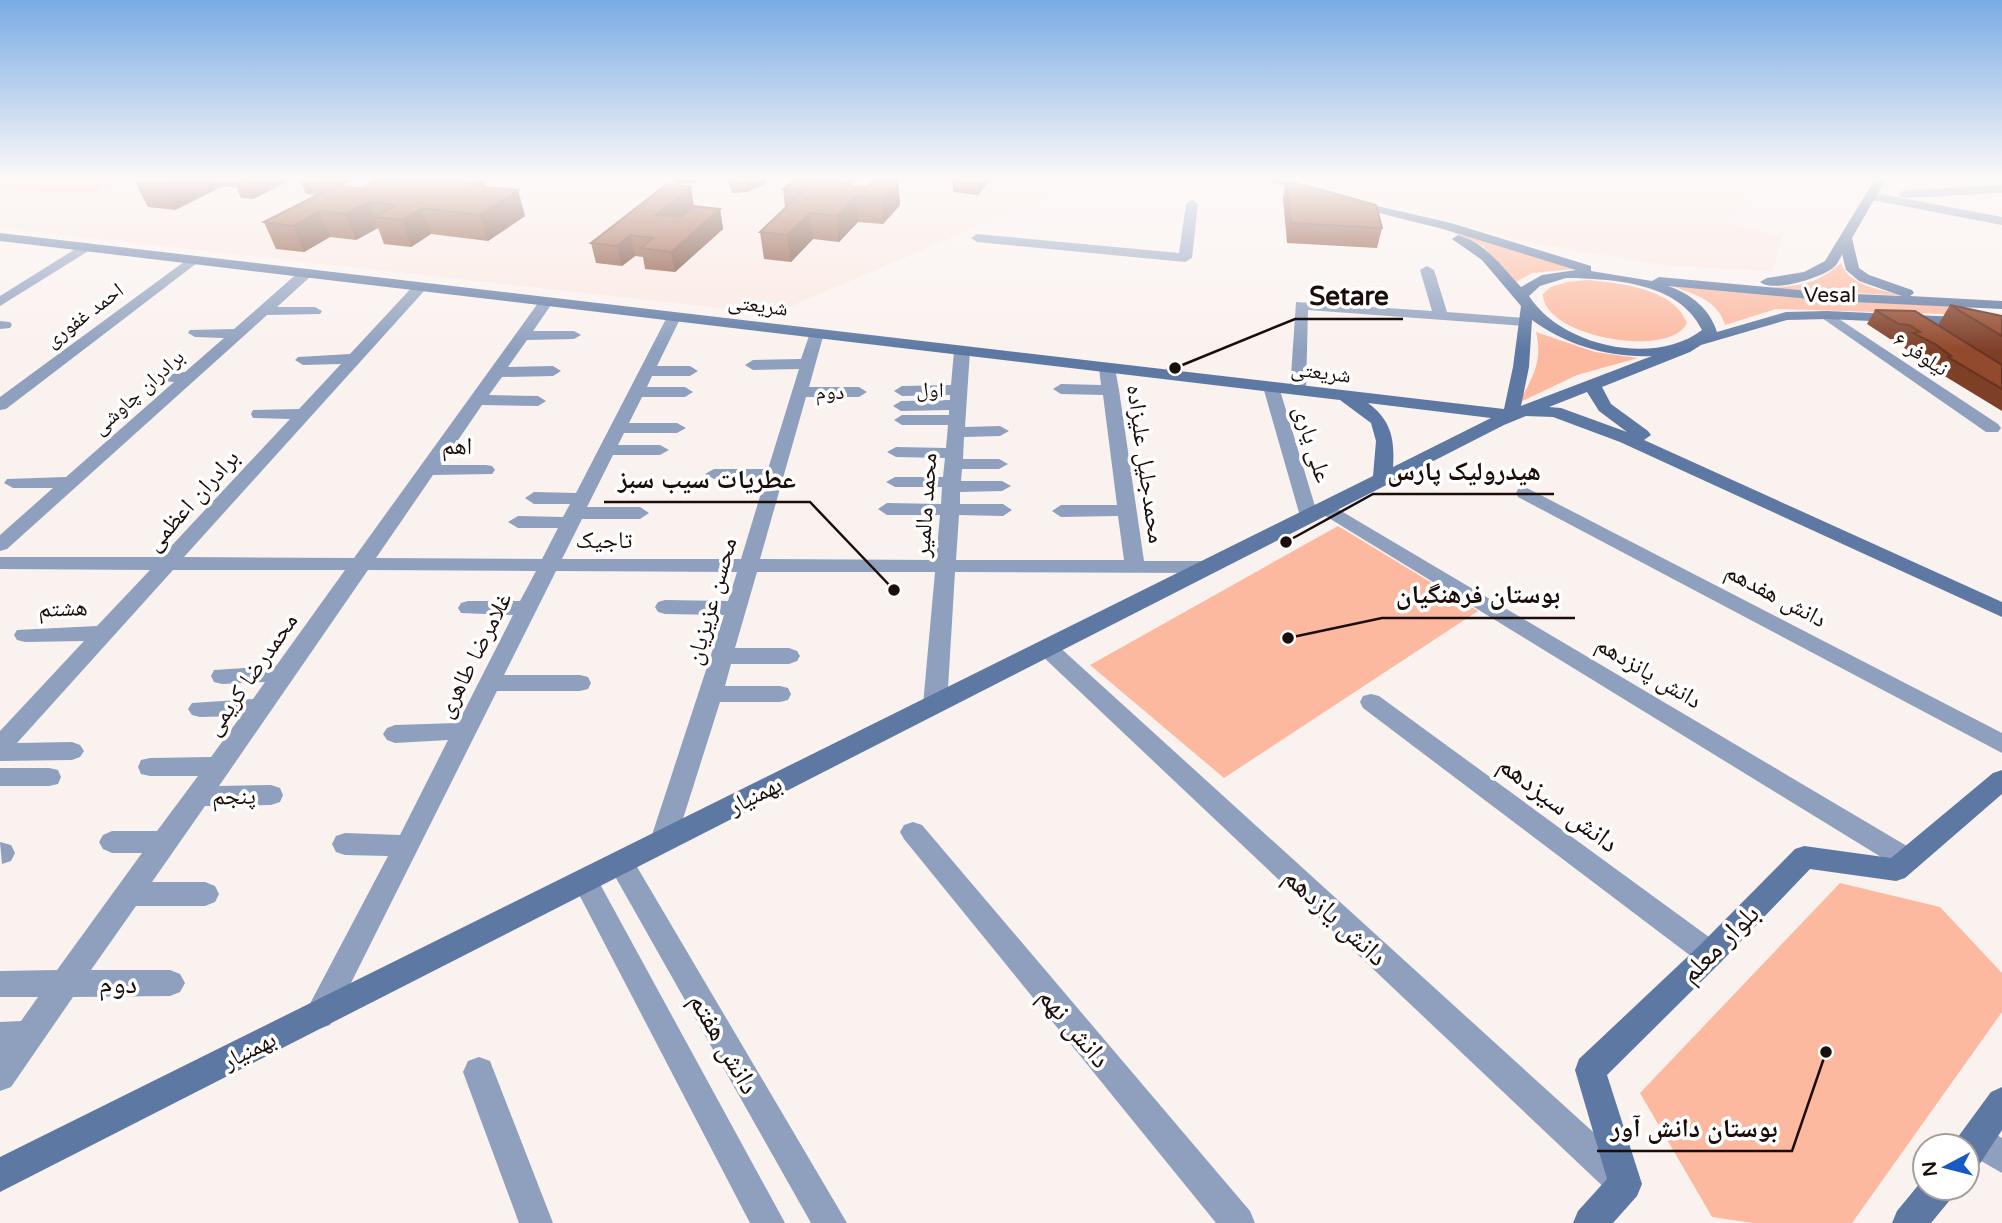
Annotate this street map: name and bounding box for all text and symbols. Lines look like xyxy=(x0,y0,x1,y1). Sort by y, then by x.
callout: Setare xyxy=(1295,272,1403,319)
street label: احمد غفوری xyxy=(40,278,129,353)
text: Setare xyxy=(1309,281,1389,312)
street label: Vesal xyxy=(1804,283,1856,308)
street label: شریعتی xyxy=(727,289,789,322)
street label: نیلوفر ۶ xyxy=(1889,327,1953,382)
street label: برادران چاوشی xyxy=(87,344,190,440)
street label: شریعتی xyxy=(1290,356,1352,389)
street label: اول xyxy=(916,378,944,403)
street label: دوم xyxy=(815,380,845,406)
street label: محمدجلیل علیزاده xyxy=(1120,383,1171,545)
street label: علی یاری xyxy=(1287,402,1338,486)
street label: اهم xyxy=(442,432,472,462)
street label: برادران اعظمی xyxy=(139,444,245,557)
callout: هیدرولیک پارس xyxy=(1373,447,1554,494)
street label: محمد مالمیر xyxy=(907,452,944,559)
callout: عطریات سیب سبز xyxy=(604,455,810,502)
text: هیدرولیک پارس xyxy=(1387,456,1541,487)
text: عطریات سیب سبز xyxy=(617,464,796,495)
street label: تاجیک xyxy=(576,526,632,555)
street label: محسن عزیزیان xyxy=(679,534,744,668)
street label: دانش هفدهم xyxy=(1720,557,1831,635)
callout: بوستان فرهنگیان xyxy=(1382,571,1575,618)
text: بوستان فرهنگیان xyxy=(1396,579,1560,610)
street label: غلامرضا طاهری xyxy=(430,588,519,723)
street label: هشتم xyxy=(38,593,88,625)
street label: محمدرضا کریمی xyxy=(199,607,304,741)
street label: دانش پانزدهم xyxy=(1590,630,1707,716)
street label: دانش سیزدهم xyxy=(1491,747,1625,861)
street label: بهمنیار xyxy=(723,770,787,822)
street label: پنجم xyxy=(212,782,256,812)
street label: دانش یازدهم xyxy=(1276,860,1394,974)
street label: بلوار معلم xyxy=(1673,897,1767,991)
street label: دوم xyxy=(99,967,137,1002)
street label: دانش نهم xyxy=(1030,980,1118,1076)
street label: دانش هفتم xyxy=(681,987,767,1101)
street label: بهمنیار xyxy=(217,1025,281,1077)
callout: بوستان دانش آور xyxy=(1597,1104,1792,1151)
text: بوستان دانش آور xyxy=(1609,1113,1778,1144)
north arrow xyxy=(1911,1132,1981,1202)
text: N xyxy=(1918,1160,1942,1178)

